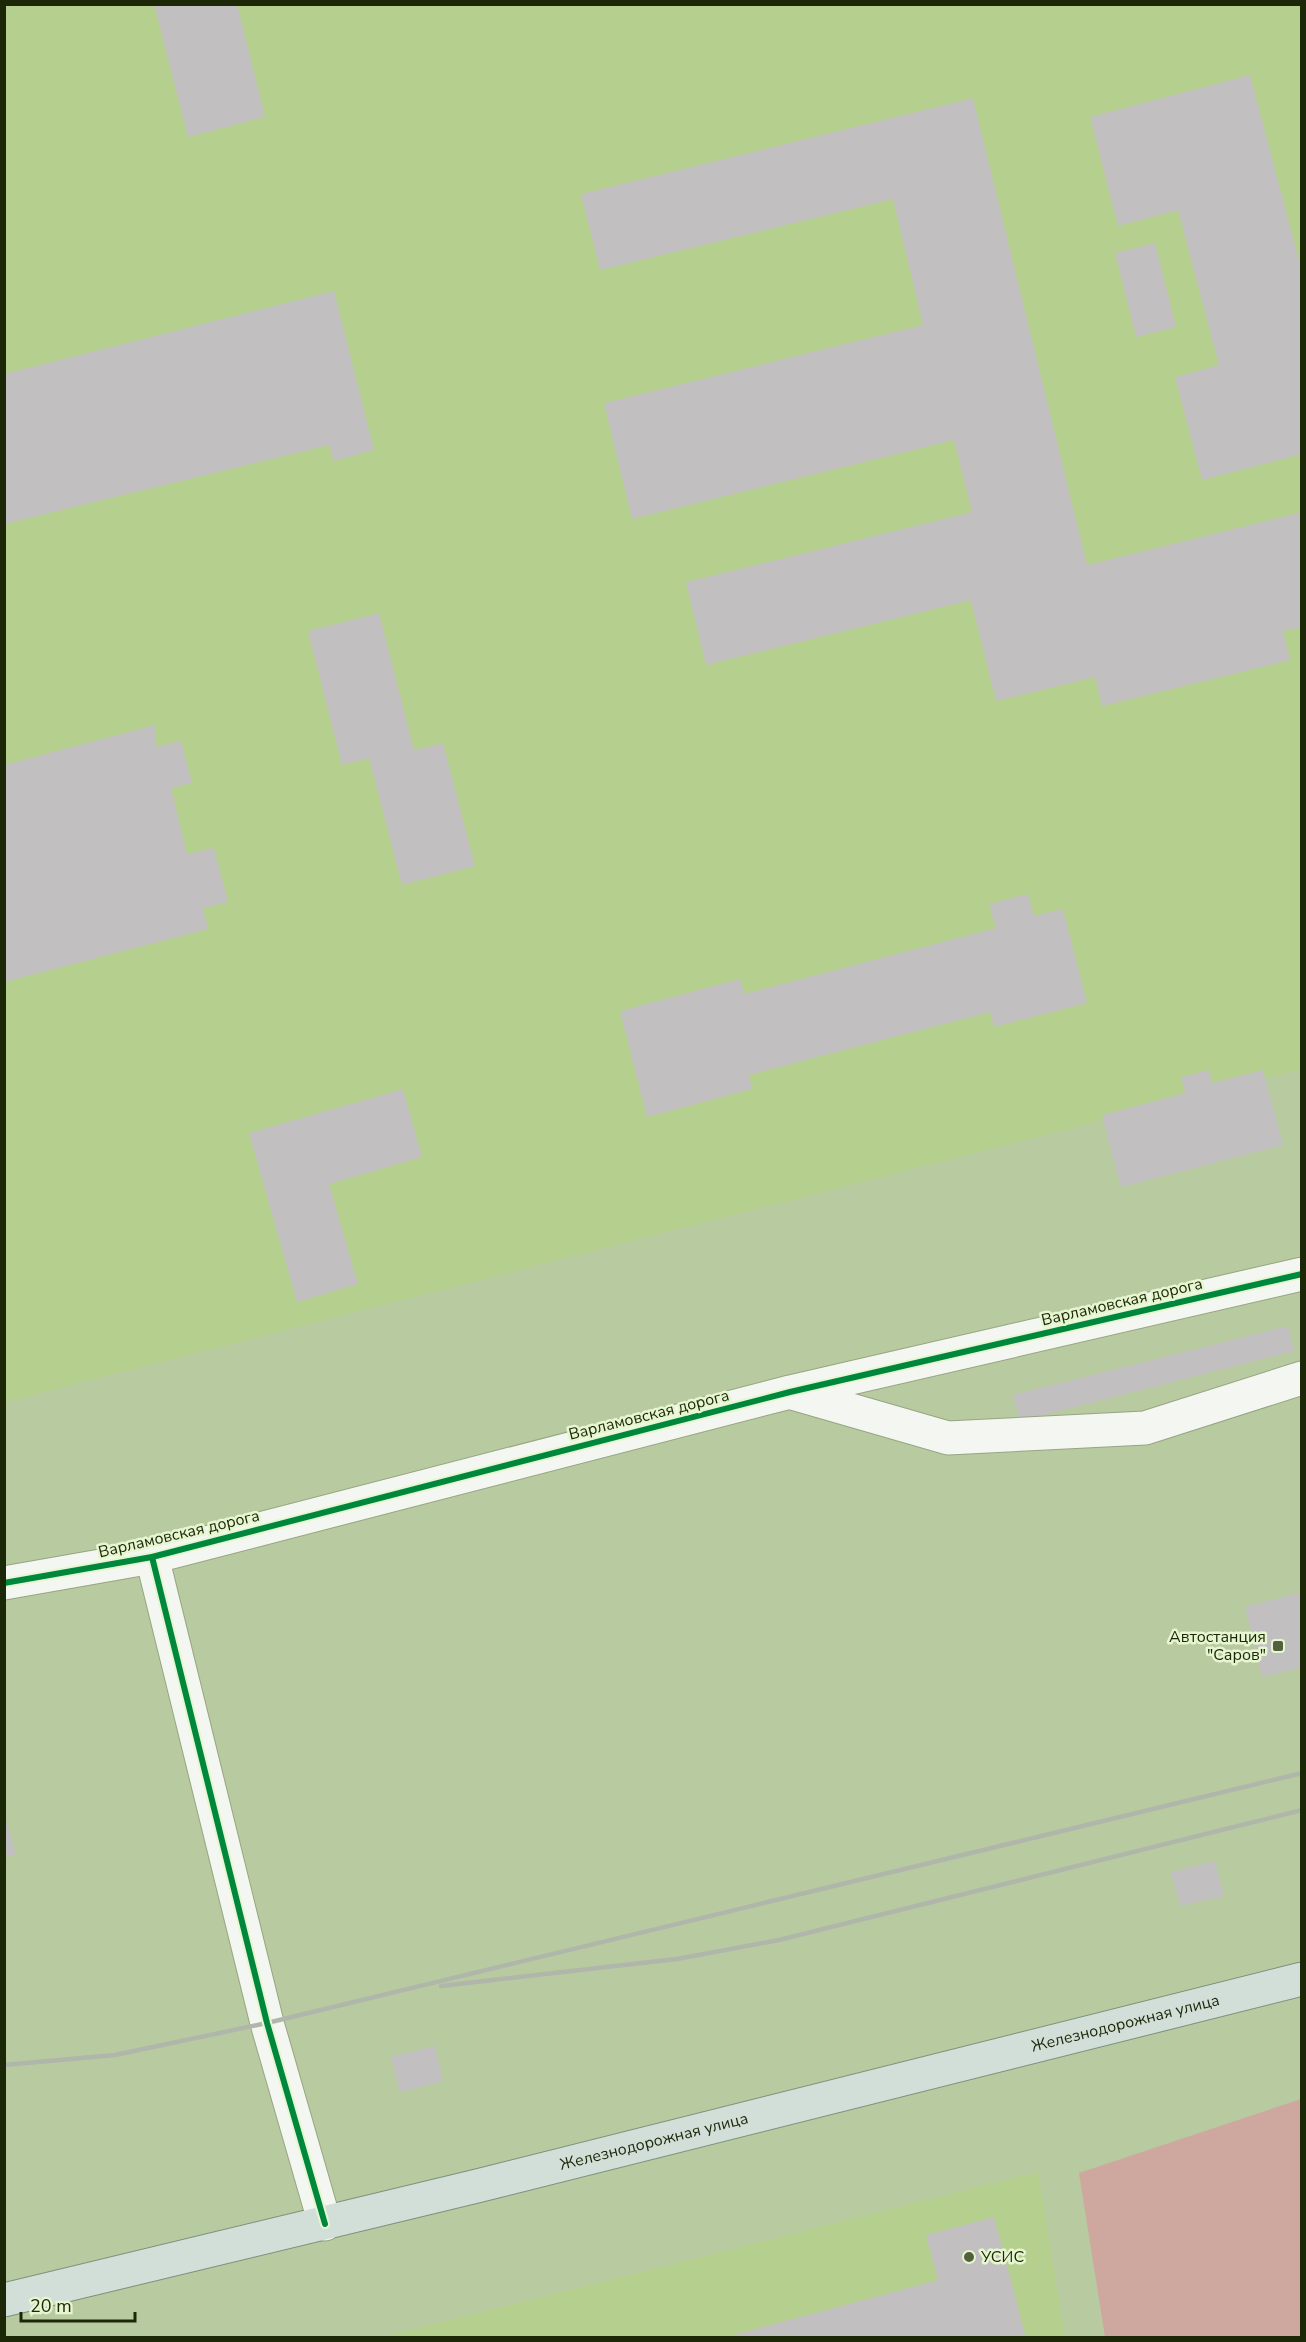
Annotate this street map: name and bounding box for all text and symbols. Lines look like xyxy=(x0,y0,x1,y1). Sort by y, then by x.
street label: Варламовская дорога xyxy=(1039,1273,1205,1331)
street label: Варламовская дорога xyxy=(566,1384,732,1446)
street label: Варламовская дорога xyxy=(96,1505,262,1563)
place label: Автостанция "Саров" xyxy=(1169,1626,1266,1666)
marker: Автостанция "Саров" xyxy=(1271,1639,1285,1653)
street label: Железнодорожная улица xyxy=(1029,1989,1222,2058)
street label: Железнодорожная улица xyxy=(557,2107,750,2176)
place label: УСИС xyxy=(980,2246,1024,2268)
marker: УСИС xyxy=(962,2250,976,2264)
scale bar xyxy=(21,2285,135,2323)
text: 20 m xyxy=(30,2294,72,2318)

